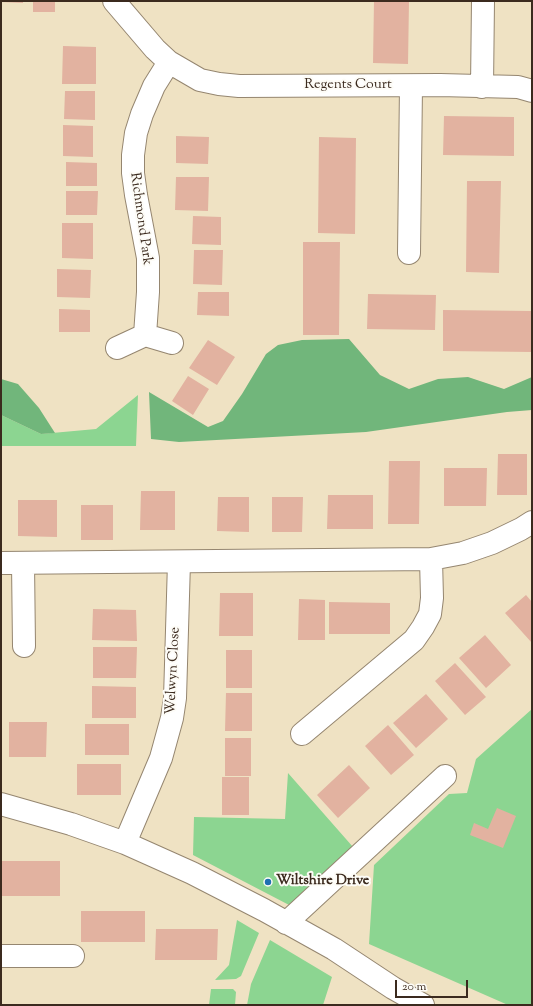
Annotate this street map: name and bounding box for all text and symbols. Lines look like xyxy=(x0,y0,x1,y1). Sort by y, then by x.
street label: Regents Court xyxy=(304,78,392,94)
street label: Richmond Park xyxy=(125,172,155,266)
street label: Welwyn Close xyxy=(163,627,185,715)
place label: Wiltshire Drive xyxy=(276,874,369,890)
marker: Wiltshire Drive xyxy=(263,877,273,887)
scale bar xyxy=(397,972,470,998)
text: 20 m xyxy=(402,978,426,996)

